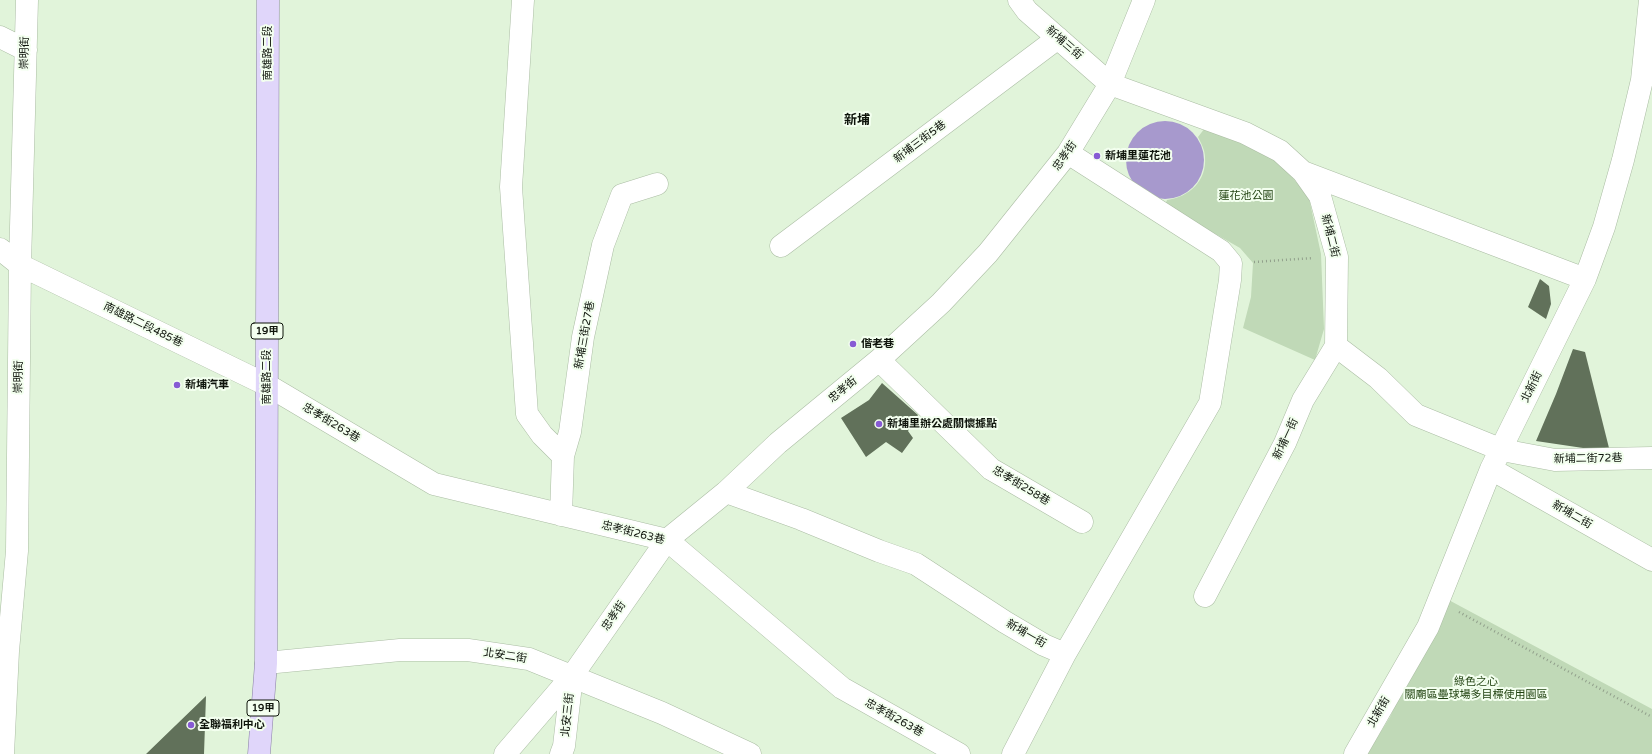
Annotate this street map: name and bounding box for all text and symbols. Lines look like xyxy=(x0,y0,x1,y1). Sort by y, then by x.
street label: 新埔三街 xyxy=(1043,24,1085,62)
street label: 南雄路二段 xyxy=(261,26,275,80)
street label: 崇明街 xyxy=(18,36,32,70)
district label: 新埔 xyxy=(844,113,870,129)
street label: 新埔三街5巷 xyxy=(891,118,949,166)
street label: 忠孝街 xyxy=(1050,139,1080,173)
place label: 新埔里蓮花池 xyxy=(1105,149,1171,163)
marker: 新埔里蓮花池 xyxy=(1092,151,1102,161)
park label: 蓮花池公園 xyxy=(1219,189,1273,203)
street label: 新埔二街 xyxy=(1318,213,1342,259)
street label: 南雄路二段485巷 xyxy=(101,300,185,350)
street label: 新埔三街27巷 xyxy=(573,300,597,370)
road number: 19甲 xyxy=(251,323,283,339)
place label: 偕老巷 xyxy=(861,337,894,351)
marker: 偕老巷 xyxy=(848,339,858,349)
street label: 南雄路二段 xyxy=(260,350,274,404)
street label: 崇明街 xyxy=(12,360,26,394)
street label: 北新街 xyxy=(1519,369,1545,405)
street label: 忠孝街 xyxy=(826,374,860,406)
place label: 新埔汽車 xyxy=(185,378,229,392)
marker: 新埔汽車 xyxy=(172,380,182,390)
street label: 忠孝街263巷 xyxy=(300,401,362,445)
street label: 新埔一街 xyxy=(1271,416,1301,462)
place label: 新埔里辦公處關懷據點 xyxy=(887,417,997,431)
marker: 新埔里辦公處關懷據點 xyxy=(874,419,884,429)
street label: 新埔二街72巷 xyxy=(1553,452,1623,466)
street label: 忠孝街258巷 xyxy=(990,464,1052,508)
street label: 新埔二街 xyxy=(1550,498,1594,532)
street label: 忠孝街263巷 xyxy=(600,519,666,547)
street label: 忠孝街 xyxy=(599,599,629,633)
street label: 新埔一街 xyxy=(1004,617,1048,651)
street label: 北安二街 xyxy=(482,646,528,666)
park label: 綠色之心 關廟區壘球場多目標使用園區 xyxy=(1405,675,1547,701)
street label: 北安三街 xyxy=(559,692,577,738)
street label: 北新街 xyxy=(1365,694,1393,730)
street label: 忠孝街263巷 xyxy=(862,697,926,739)
road number: 19甲 xyxy=(247,700,279,716)
place label: 全聯福利中心 xyxy=(199,718,265,732)
marker: 全聯福利中心 xyxy=(186,720,196,730)

